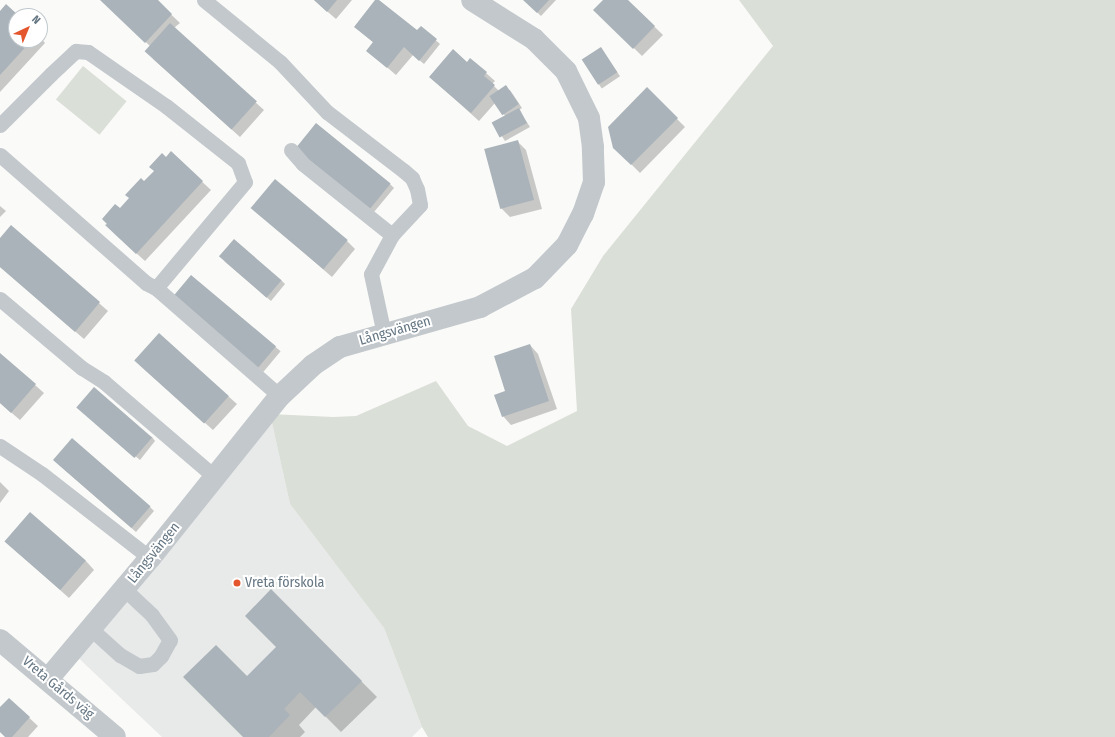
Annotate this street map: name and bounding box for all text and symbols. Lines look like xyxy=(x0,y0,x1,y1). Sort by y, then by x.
north arrow xyxy=(8,8,48,48)
text: N xyxy=(29,13,43,27)
street label: Långsvängen xyxy=(357,313,433,349)
street label: Långsvängen xyxy=(124,519,184,587)
place label: Vreta förskola xyxy=(245,575,324,591)
marker: Vreta förskola xyxy=(232,578,242,588)
street label: Vreta Gårds väg xyxy=(19,653,97,723)

